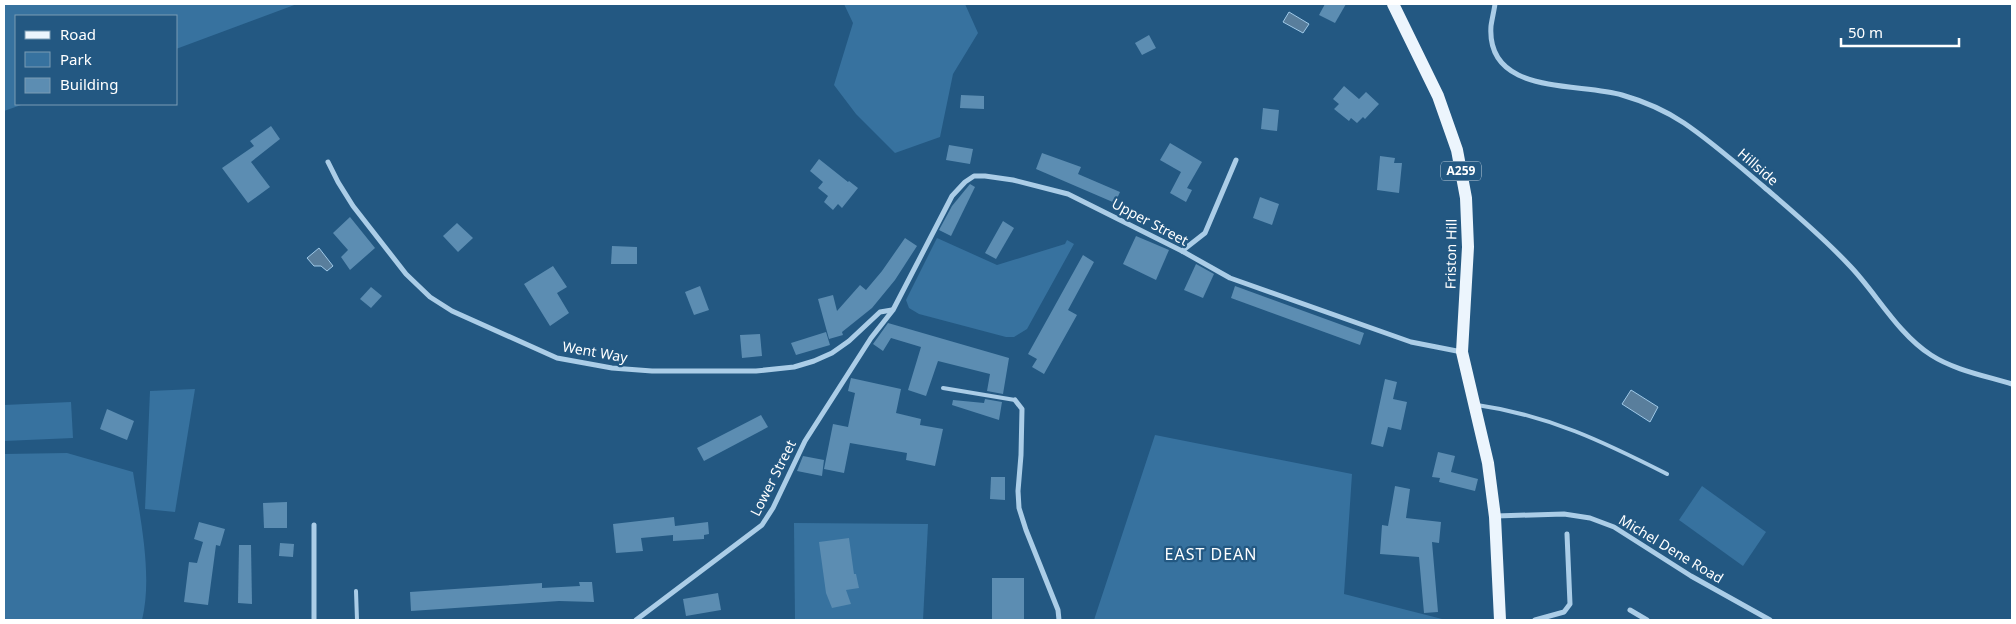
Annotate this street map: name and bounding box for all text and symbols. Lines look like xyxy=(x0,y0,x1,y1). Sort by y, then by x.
legend xyxy=(15,15,178,105)
scale bar xyxy=(1841,15,1958,47)
text: 50 m xyxy=(1848,22,1883,42)
text: Road xyxy=(60,24,96,44)
text: Park xyxy=(60,49,92,69)
text: Building xyxy=(60,74,118,94)
street label: Hillside xyxy=(1734,144,1783,190)
road number: A259 xyxy=(1441,162,1481,180)
street label: Upper Street xyxy=(1109,193,1192,250)
street label: Friston Hill xyxy=(1440,219,1461,289)
street label: Went Way xyxy=(561,336,630,367)
street label: Lower Street xyxy=(745,437,800,519)
street label: Michel Dene Road xyxy=(1615,510,1727,587)
district label: EAST DEAN xyxy=(1165,543,1257,565)

